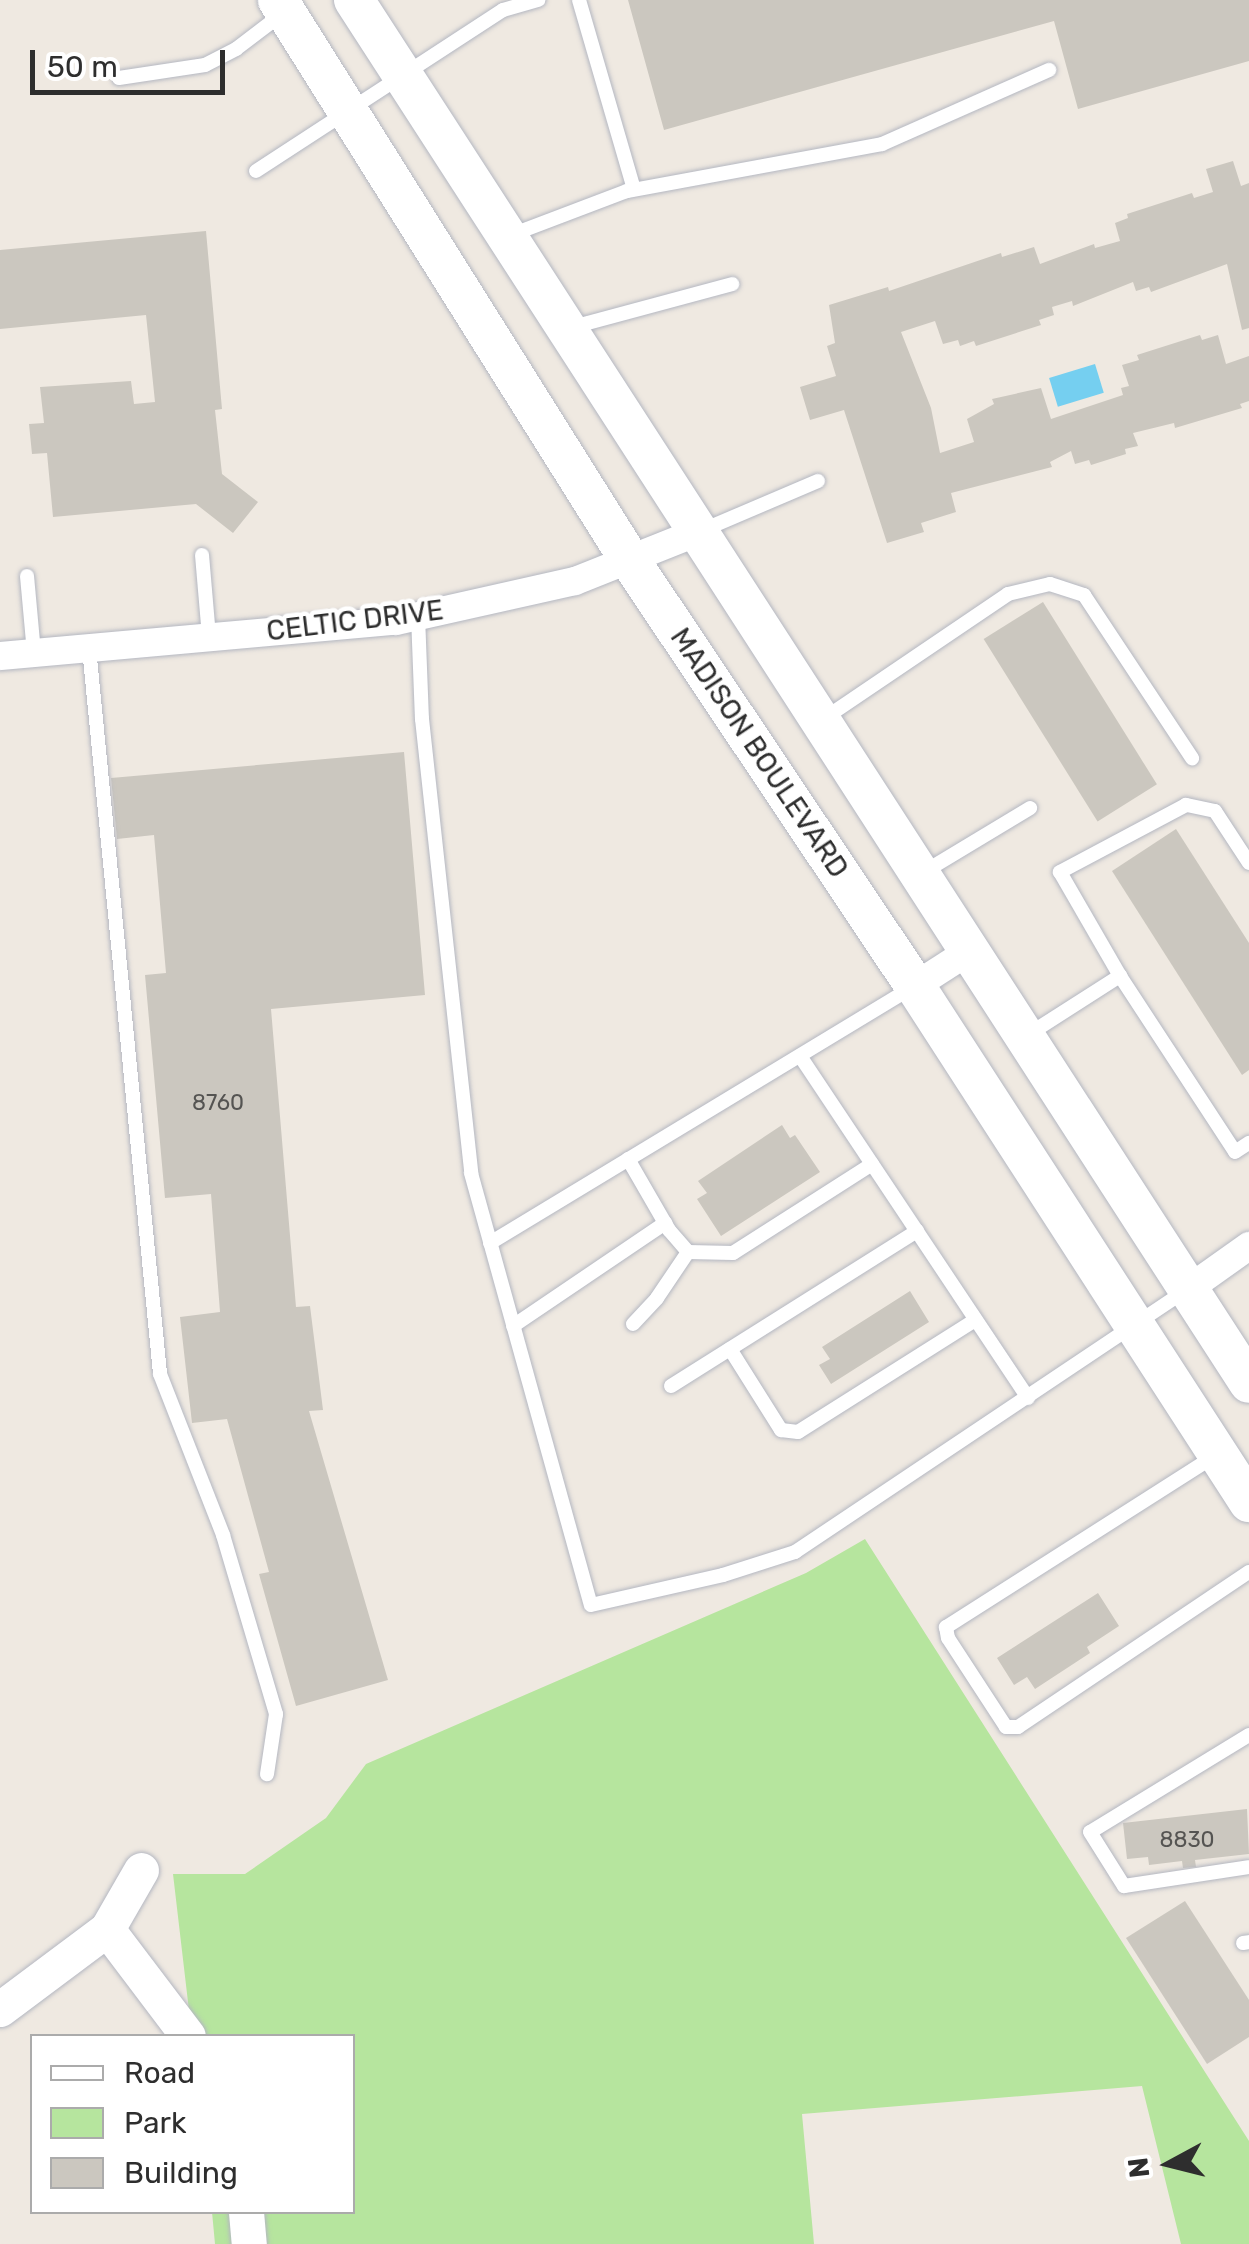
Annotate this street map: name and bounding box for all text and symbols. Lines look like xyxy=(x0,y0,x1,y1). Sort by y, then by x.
scale bar xyxy=(35,30,230,92)
text: 50 m xyxy=(47,49,118,85)
street label: CELTIC DRIVE xyxy=(265,593,445,649)
street label: MADISON BOULEVARD xyxy=(663,622,855,884)
house number: 8760 xyxy=(192,1090,244,1116)
house number: 8830 xyxy=(1159,1827,1215,1853)
legend xyxy=(30,2034,355,2214)
text: Road xyxy=(124,2055,195,2091)
text: Park xyxy=(124,2105,186,2141)
north arrow xyxy=(1119,2114,1219,2214)
text: Building xyxy=(124,2155,238,2191)
text: N xyxy=(1121,2156,1156,2180)

